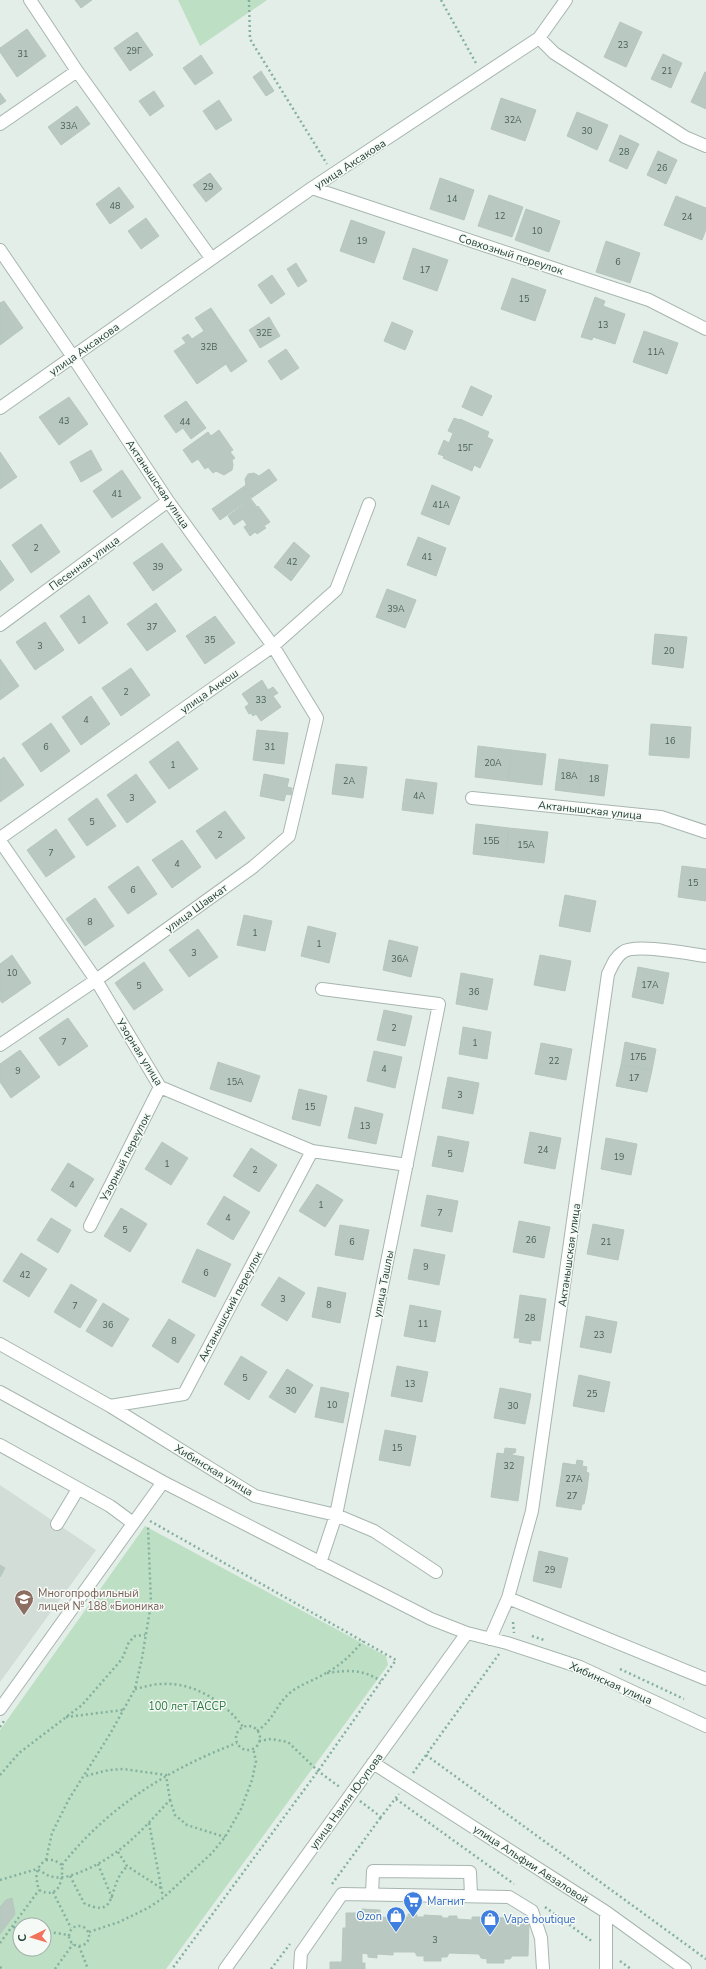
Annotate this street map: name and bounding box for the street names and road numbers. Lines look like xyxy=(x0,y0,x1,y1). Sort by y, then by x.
street label: улица Аксакова xyxy=(312,136,389,193)
street label: Совхозный переулок xyxy=(457,230,565,279)
street label: улица Аксакова xyxy=(46,320,122,379)
street label: Актанышская улица xyxy=(122,437,193,532)
street label: Песенная улица xyxy=(46,533,123,594)
street label: улица Аккош xyxy=(177,666,241,717)
street label: Актанышская улица xyxy=(537,798,643,823)
street label: улица Шавкат xyxy=(162,881,231,936)
street label: Узорная улица xyxy=(112,1015,166,1089)
street label: Узорный переулок xyxy=(96,1110,154,1205)
street label: Актанышская улица xyxy=(555,1202,584,1308)
street label: Актанышский переулок xyxy=(195,1248,266,1364)
street label: улица Ташлы xyxy=(370,1249,397,1319)
street label: Хибинская улица xyxy=(172,1441,256,1500)
street label: Хибинская улица xyxy=(567,1658,655,1708)
street label: улица Наиля Юсупова xyxy=(306,1750,387,1853)
street label: улица Альфии Авзаловой xyxy=(470,1821,591,1907)

